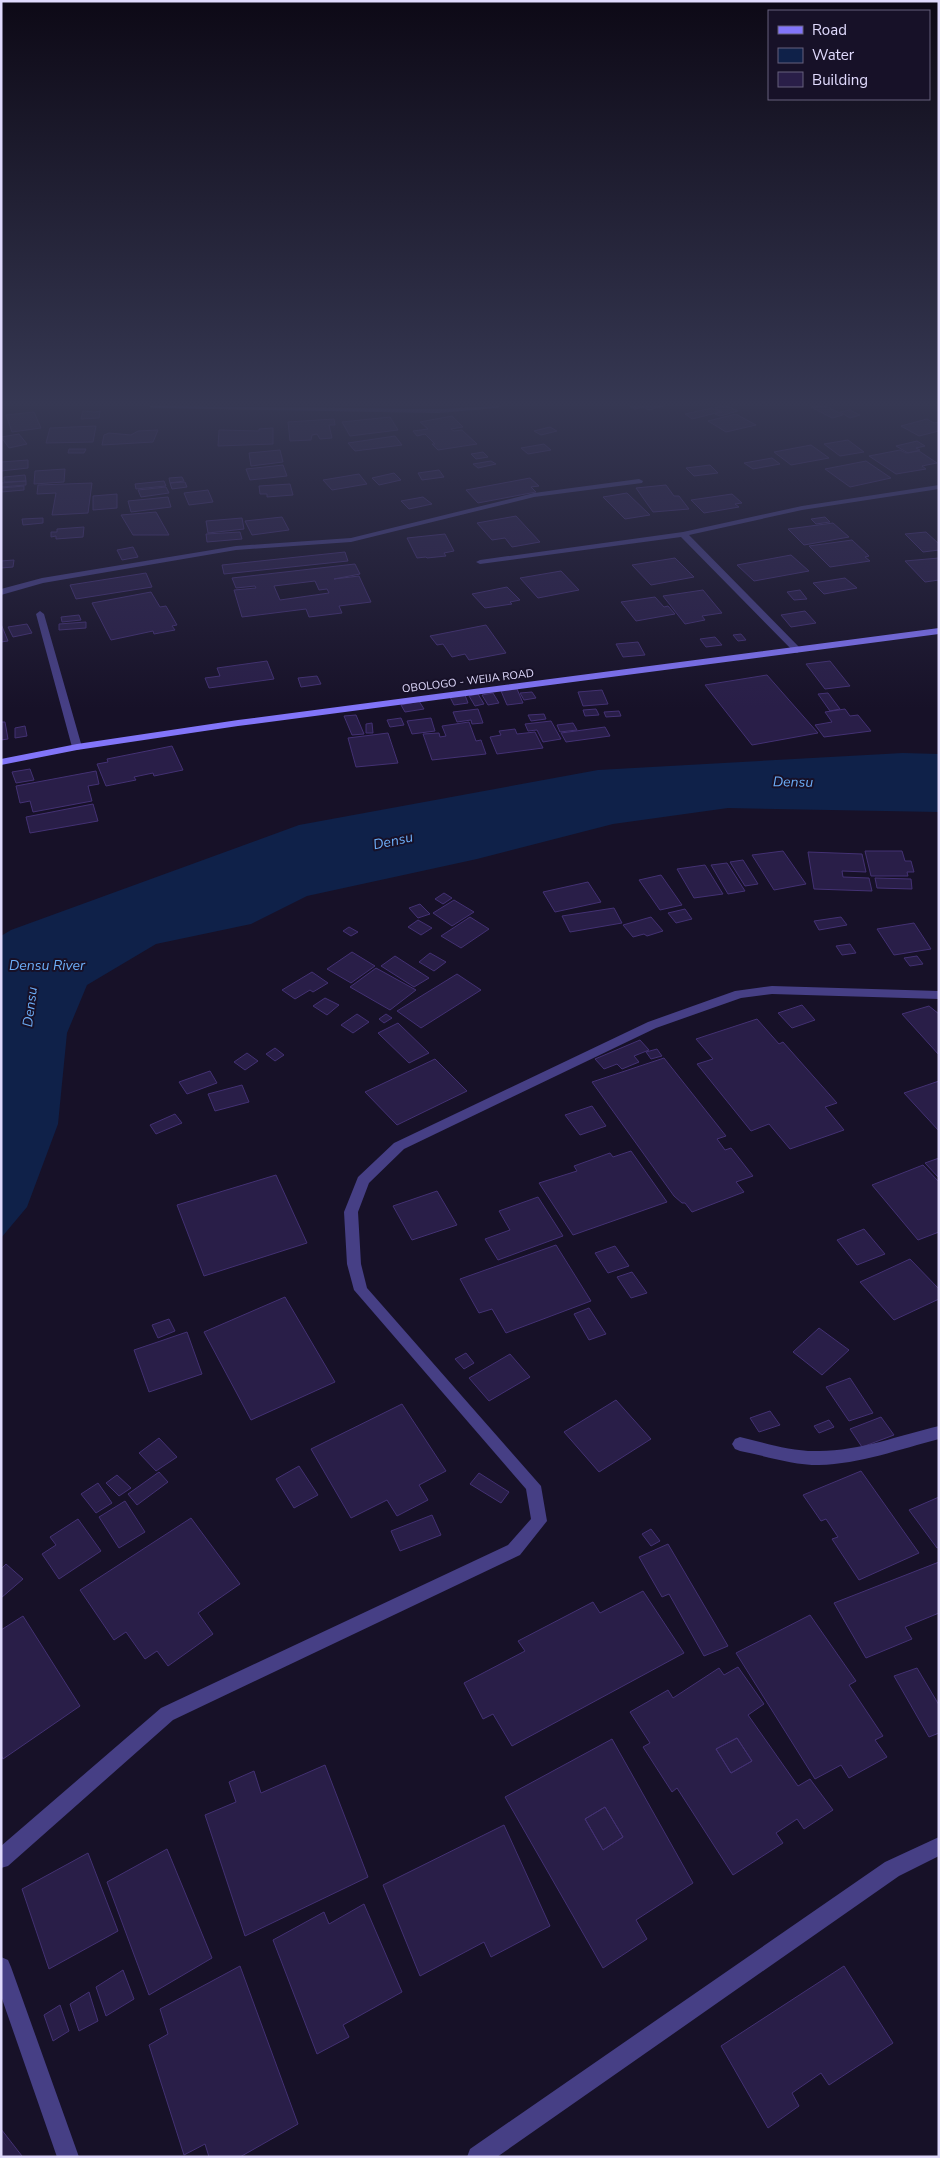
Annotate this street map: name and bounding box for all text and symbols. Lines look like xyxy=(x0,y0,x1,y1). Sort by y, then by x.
legend xyxy=(768,10,930,100)
text: Road xyxy=(812,20,847,40)
text: Water xyxy=(812,45,855,65)
text: Building xyxy=(812,70,868,90)
street label: OBOLOGO - WEIJA ROAD xyxy=(401,665,535,697)
water label: Densu xyxy=(773,772,813,792)
water label: Densu xyxy=(371,827,415,854)
water label: Densu River xyxy=(9,956,86,975)
water label: Densu xyxy=(18,986,42,1028)

